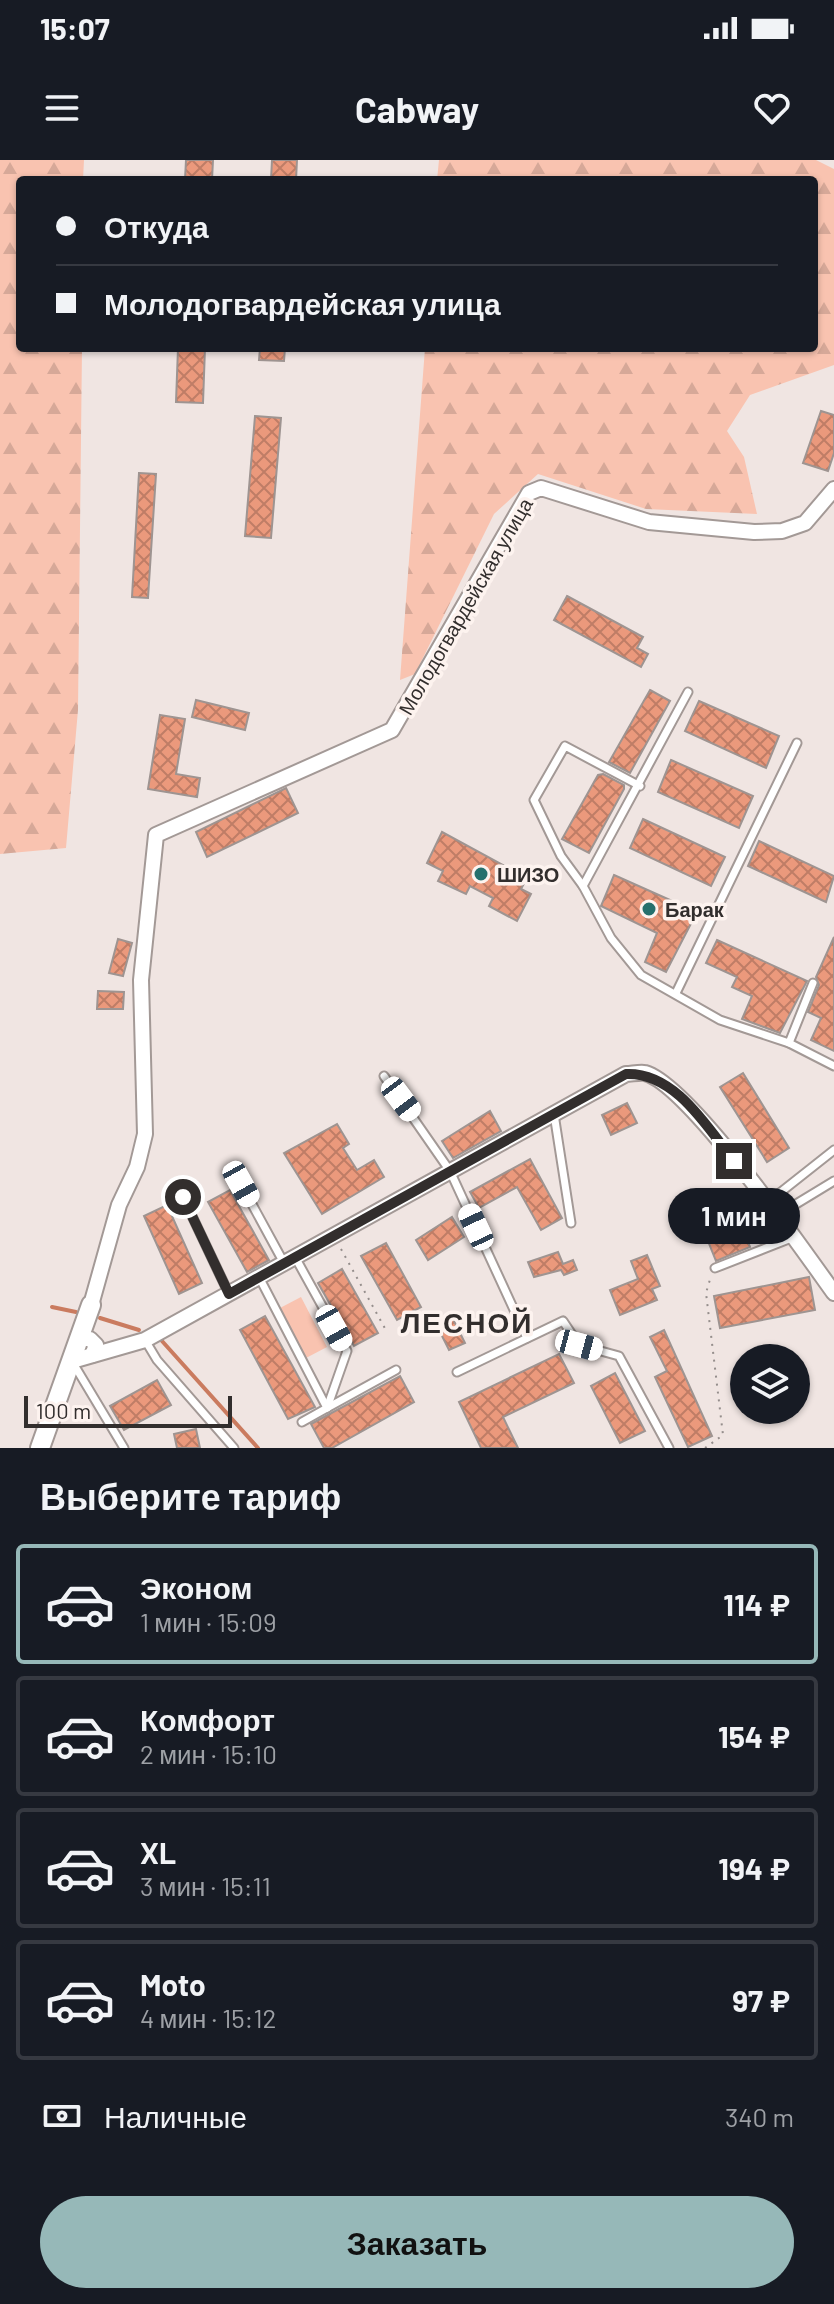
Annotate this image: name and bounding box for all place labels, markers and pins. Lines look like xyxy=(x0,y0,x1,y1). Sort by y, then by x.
place label: ШИЗО xyxy=(497,862,559,886)
marker: ШИЗО xyxy=(472,865,490,883)
place label: Барак xyxy=(665,897,725,921)
marker: Барак xyxy=(640,900,658,918)

